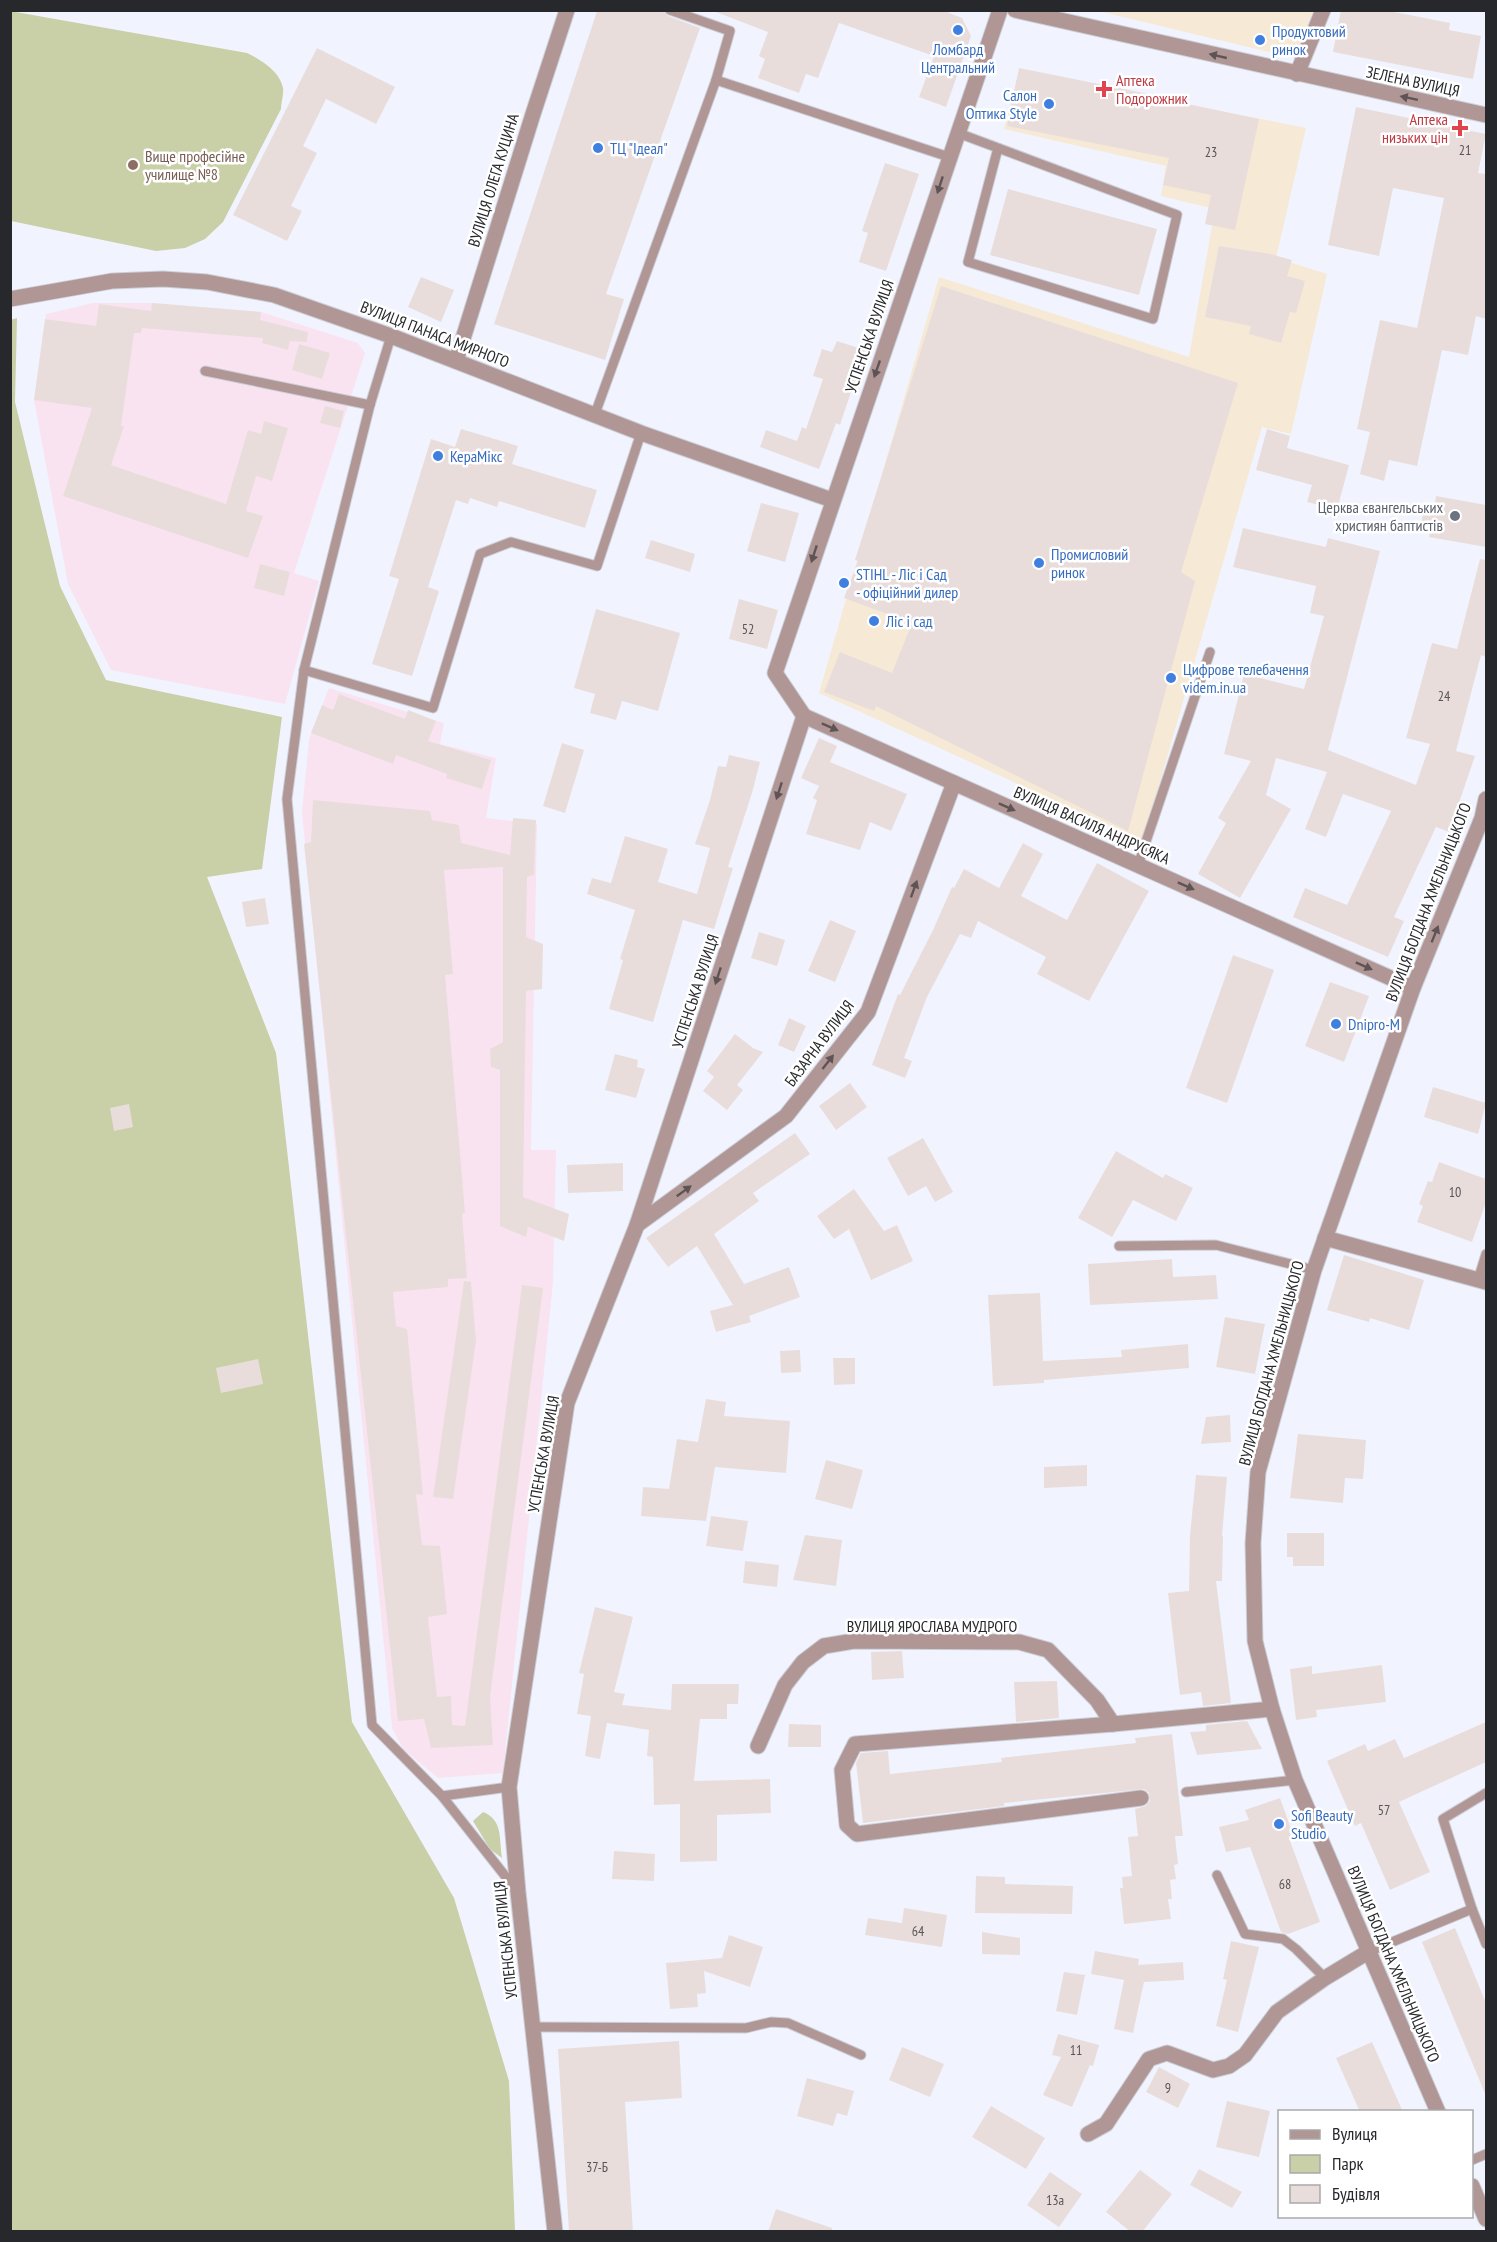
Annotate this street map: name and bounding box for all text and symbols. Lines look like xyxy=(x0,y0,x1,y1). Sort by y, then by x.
place label: Продуктовий ринок xyxy=(1272,21,1346,59)
marker: Ломбард Центральний xyxy=(951,23,965,37)
marker: Продуктовий ринок xyxy=(1253,33,1267,47)
place label: Ломбард Центральний xyxy=(921,39,995,77)
one-way arrow xyxy=(1209,51,1228,61)
street label: ЗЕЛЕНА ВУЛИЦЯ xyxy=(1364,61,1462,101)
place label: Аптека Подорожник xyxy=(1116,70,1189,108)
marker: Аптека Подорожник xyxy=(1097,82,1111,96)
place label: Салон Оптика Style xyxy=(966,85,1037,123)
one-way arrow xyxy=(1400,93,1418,103)
marker: Салон Оптика Style xyxy=(1042,97,1056,111)
place label: Аптека низьких цін xyxy=(1382,109,1448,147)
street label: ВУЛИЦЯ ОЛЕГА КУЦИНА xyxy=(463,110,523,249)
marker: Аптека низьких цін xyxy=(1453,121,1467,135)
place label: ТЦ "Ідеал" xyxy=(610,138,668,158)
marker: ТЦ "Ідеал" xyxy=(591,141,605,155)
house number: 21 xyxy=(1459,141,1471,159)
house number: 23 xyxy=(1205,143,1217,161)
place label: Вище професійне училище №8 xyxy=(145,146,245,184)
marker: Вище професійне училище №8 xyxy=(126,158,140,172)
one-way arrow xyxy=(934,176,944,194)
street label: УСПЕНСЬКА ВУЛИЦЯ xyxy=(840,277,898,395)
street label: ВУЛИЦЯ ПАНАСА МИРНОГО xyxy=(358,296,512,372)
one-way arrow xyxy=(871,361,881,379)
place label: КераМікс xyxy=(450,446,503,466)
marker: КераМікс xyxy=(431,449,445,463)
place label: Церква євангельських християн баптистів xyxy=(1318,497,1443,535)
marker: Церква євангельських християн баптистів xyxy=(1448,509,1462,523)
place label: Промисловий ринок xyxy=(1051,544,1128,582)
one-way arrow xyxy=(809,545,819,563)
marker: Промисловий ринок xyxy=(1032,556,1046,570)
place label: STIHL - Ліс і Сад - офіційний дилер xyxy=(856,564,958,602)
marker: STIHL - Ліс і Сад - офіційний дилер xyxy=(837,576,851,590)
place label: Ліс і сад xyxy=(885,611,933,631)
marker: Ліс і сад xyxy=(867,614,881,628)
house number: 52 xyxy=(742,620,754,638)
place label: Цифрове телебачення videm.in.ua xyxy=(1183,659,1309,697)
marker: Цифрове телебачення videm.in.ua xyxy=(1164,671,1178,685)
house number: 24 xyxy=(1438,687,1451,705)
one-way arrow xyxy=(821,723,838,732)
one-way arrow xyxy=(774,782,783,800)
street label: ВУЛИЦЯ ВАСИЛЯ АНДРУСЯКА xyxy=(1011,782,1174,869)
street label: ВУЛИЦЯ БОГДАНА ХМЕЛЬНИЦЬКОГО xyxy=(1381,800,1475,1004)
one-way arrow xyxy=(999,802,1017,812)
one-way arrow xyxy=(910,880,919,898)
one-way arrow xyxy=(1177,882,1194,891)
one-way arrow xyxy=(1430,924,1440,942)
street label: УСПЕНСЬКА ВУЛИЦЯ xyxy=(667,932,723,1050)
one-way arrow xyxy=(1355,961,1373,971)
one-way arrow xyxy=(713,968,722,986)
street label: БАЗАРНА ВУЛИЦЯ xyxy=(780,996,858,1090)
place label: Dnipro-M xyxy=(1348,1014,1400,1034)
marker: Dnipro-M xyxy=(1329,1017,1343,1031)
one-way arrow xyxy=(822,1054,835,1070)
house number: 10 xyxy=(1449,1183,1461,1201)
one-way arrow xyxy=(676,1185,692,1197)
street label: ВУЛИЦЯ БОГДАНА ХМЕЛЬНИЦЬКОГО xyxy=(1234,1258,1308,1468)
street label: УСПЕНСЬКА ВУЛИЦЯ xyxy=(523,1394,563,1514)
street label: ВУЛИЦЯ ЯРОСЛАВА МУДРОГО xyxy=(847,1616,1017,1636)
house number: 57 xyxy=(1378,1801,1390,1819)
place label: Sofi Beauty Studio xyxy=(1291,1805,1353,1843)
marker: Sofi Beauty Studio xyxy=(1272,1817,1286,1831)
street label: ВУЛИЦЯ БОГДАНА ХМЕЛЬНИЦЬКОГО xyxy=(1344,1863,1445,2065)
house number: 68 xyxy=(1279,1875,1291,1893)
street label: УСПЕНСЬКА ВУЛИЦЯ xyxy=(489,1880,521,2000)
house number: 64 xyxy=(912,1922,925,1940)
house number: 11 xyxy=(1070,2041,1082,2059)
house number: 9 xyxy=(1165,2079,1171,2097)
legend xyxy=(1278,2110,1473,2218)
text: Вулиця xyxy=(1332,2122,1377,2145)
text: Парк xyxy=(1332,2152,1363,2175)
house number: 37-Б xyxy=(586,2158,608,2176)
text: Будівля xyxy=(1332,2182,1380,2205)
house number: 13а xyxy=(1046,2191,1064,2209)

